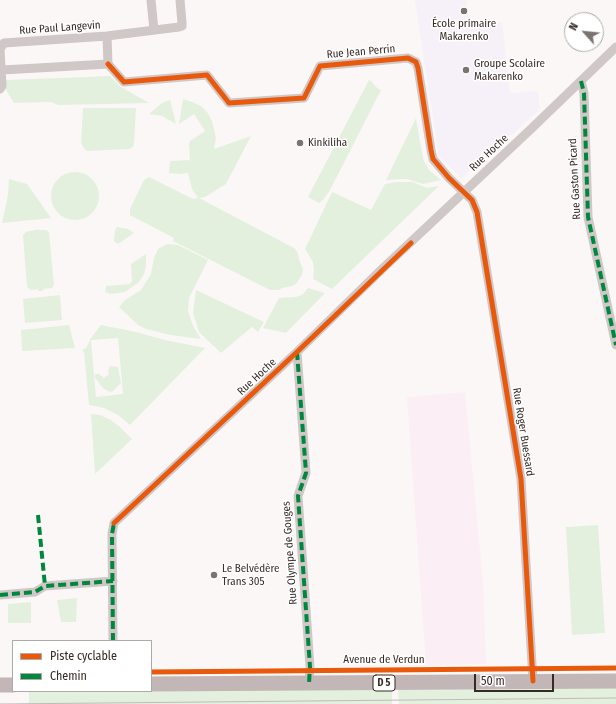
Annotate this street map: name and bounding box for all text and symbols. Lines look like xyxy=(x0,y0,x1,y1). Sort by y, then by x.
marker: École primaire Makarenko xyxy=(459,6,469,16)
north arrow xyxy=(564,12,604,52)
place label: École primaire Makarenko xyxy=(432,17,496,43)
street label: Rue Paul Langevin xyxy=(19,19,101,37)
text: N xyxy=(566,21,581,33)
street label: Rue Jean Perrin xyxy=(326,42,396,62)
place label: Groupe Scolaire Makarenko xyxy=(474,57,545,83)
marker: Groupe Scolaire Makarenko xyxy=(461,65,471,75)
street label: Rue Hoche xyxy=(467,132,511,174)
place label: Kinkiliha xyxy=(308,136,347,150)
marker: Kinkiliha xyxy=(295,138,305,148)
street label: Rue Gaston Picard xyxy=(566,138,584,220)
street label: Rue Hoche xyxy=(235,356,279,398)
street label: Rue Roger Buessard xyxy=(509,387,537,477)
street label: Rue Olympe de Gouges xyxy=(280,501,300,605)
place label: Le Belvédère Trans 305 xyxy=(222,562,279,588)
marker: Le Belvédère Trans 305 xyxy=(209,570,219,580)
legend xyxy=(12,640,152,692)
text: Piste cyclable xyxy=(50,649,117,663)
street label: Avenue de Verdun xyxy=(343,653,425,667)
scale bar xyxy=(476,666,556,692)
text: Chemin xyxy=(50,669,87,683)
text: 50 m xyxy=(481,674,505,688)
road number: D 5 xyxy=(373,675,395,691)

